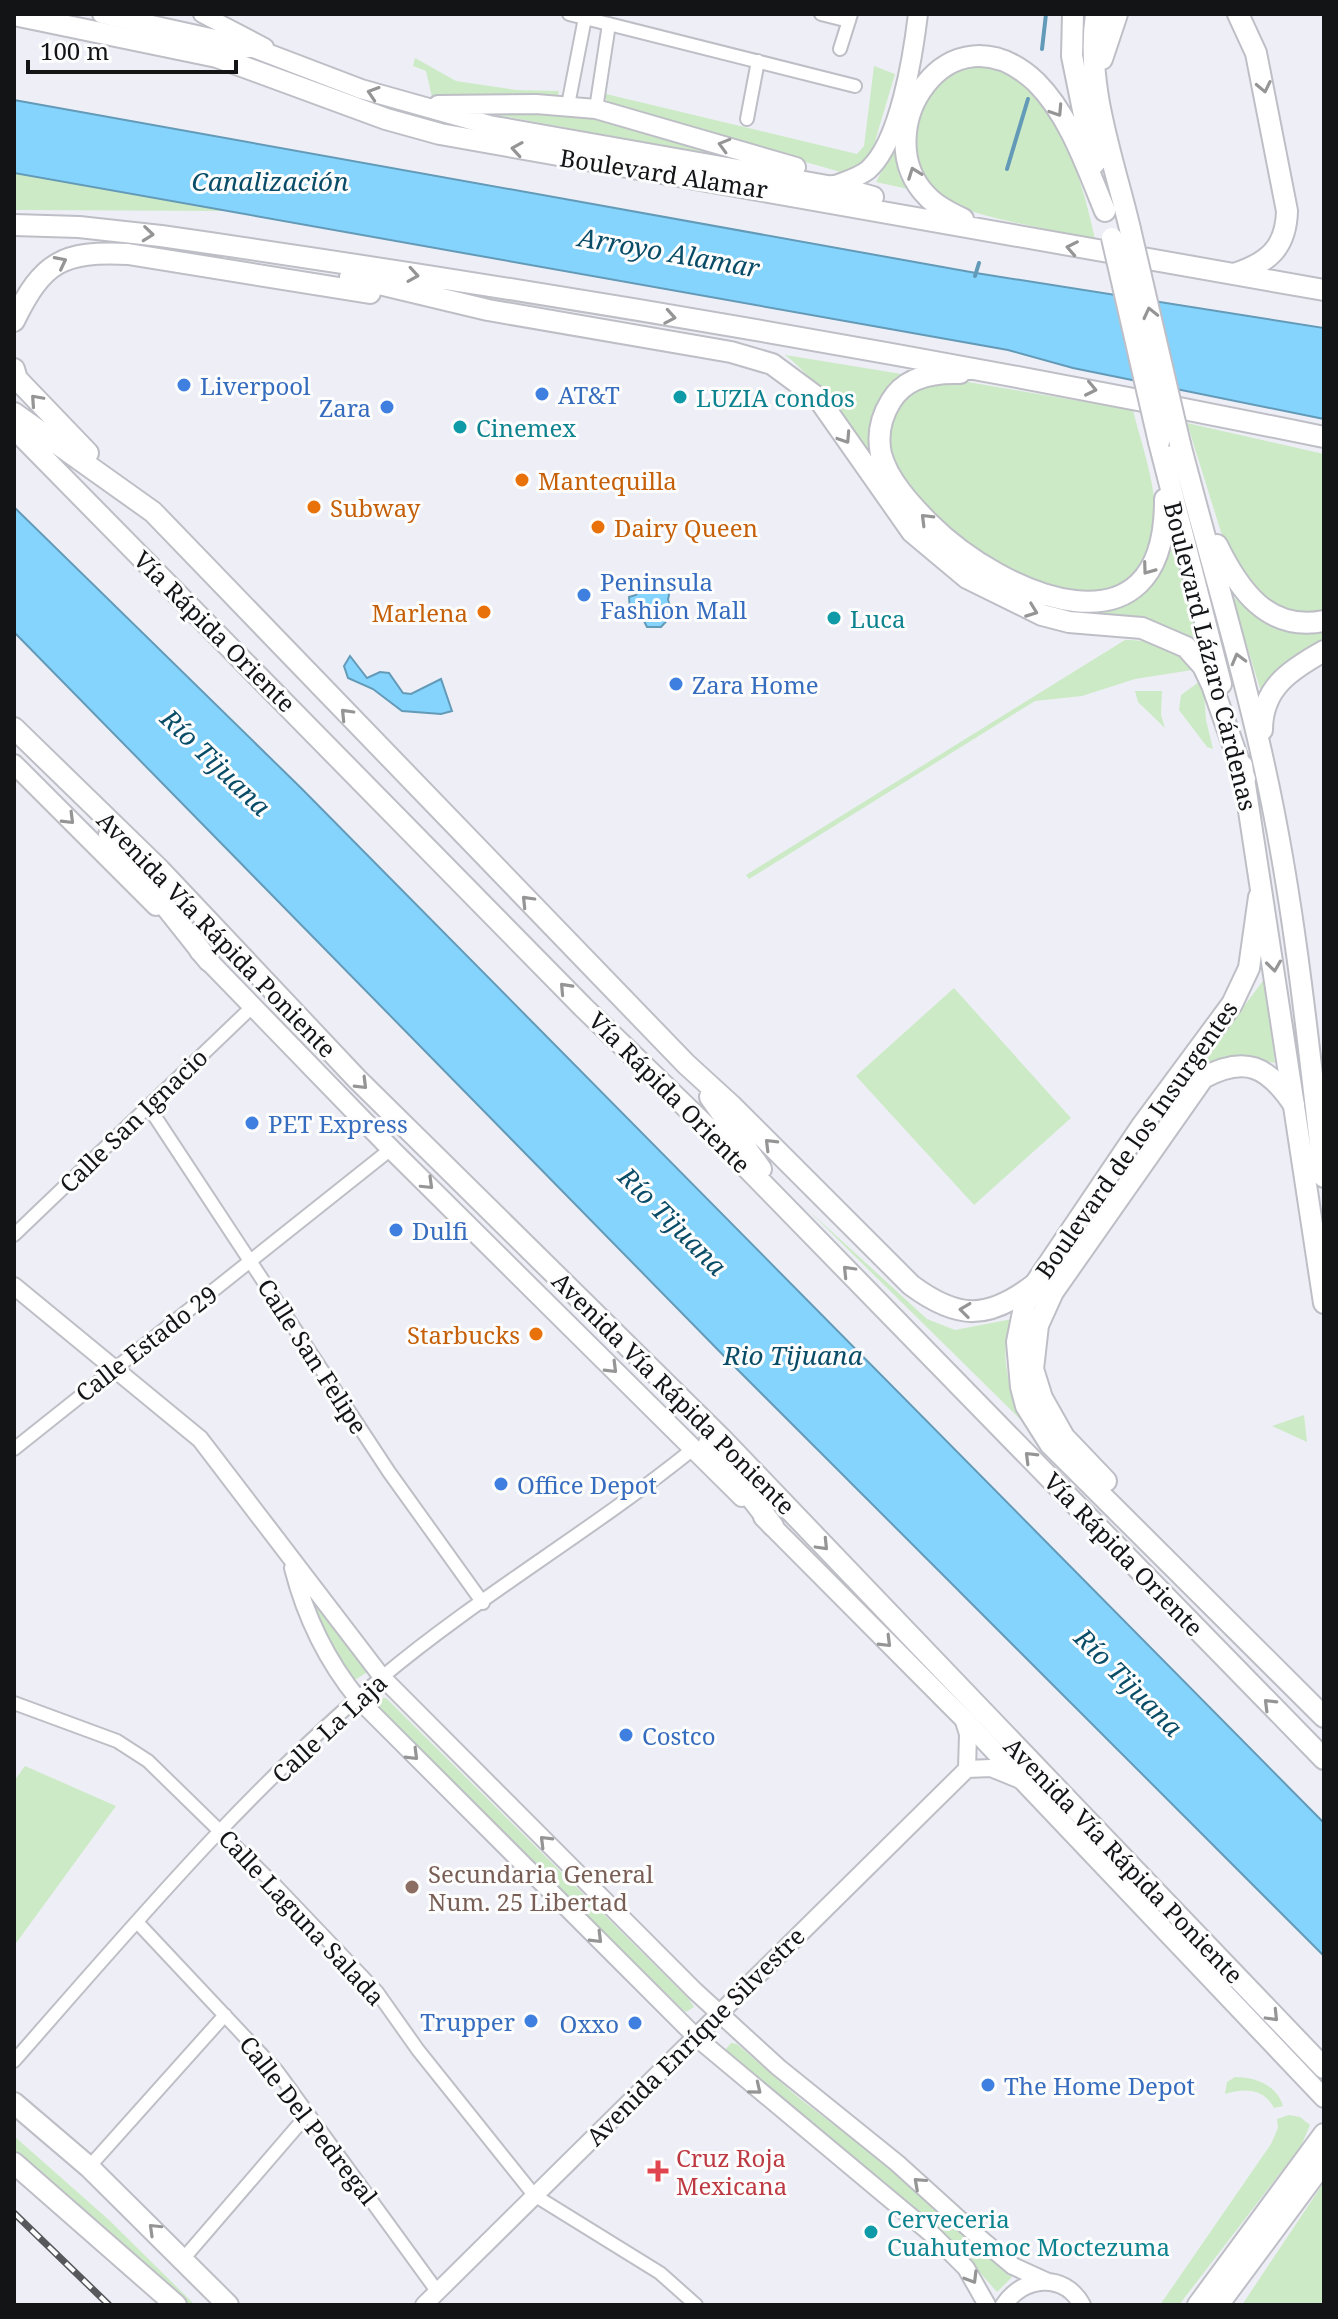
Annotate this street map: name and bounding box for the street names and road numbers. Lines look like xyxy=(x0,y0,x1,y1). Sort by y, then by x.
street label: Boulevard Alamar xyxy=(558,140,770,206)
street label: Boulevard Lázaro Cárdenas xyxy=(1157,498,1265,814)
street label: Vía Rápida Oriente xyxy=(127,543,303,719)
street label: Avenida Vía Rápida Poniente xyxy=(90,804,344,1064)
street label: Boulevard de los Insurgentes xyxy=(1027,994,1245,1284)
street label: Vía Rápida Oriente xyxy=(582,1004,758,1180)
street label: Calle San Ignacio xyxy=(52,1041,214,1199)
street label: Avenida Vía Rápida Poniente xyxy=(545,1264,803,1522)
street label: Calle San Felipe xyxy=(250,1272,376,1440)
street label: Calle Estado 29 xyxy=(68,1277,224,1409)
street label: Vía Rápida Oriente xyxy=(1037,1465,1211,1643)
street label: Calle La Laja xyxy=(264,1666,394,1790)
street label: Avenida Vía Rápida Poniente xyxy=(997,1730,1251,1990)
street label: Calle Laguna Salada xyxy=(212,1822,392,2012)
street label: Avenida Enríque Silvestre xyxy=(578,1919,812,2153)
street label: Calle Del Pedregal xyxy=(233,2029,386,2212)

